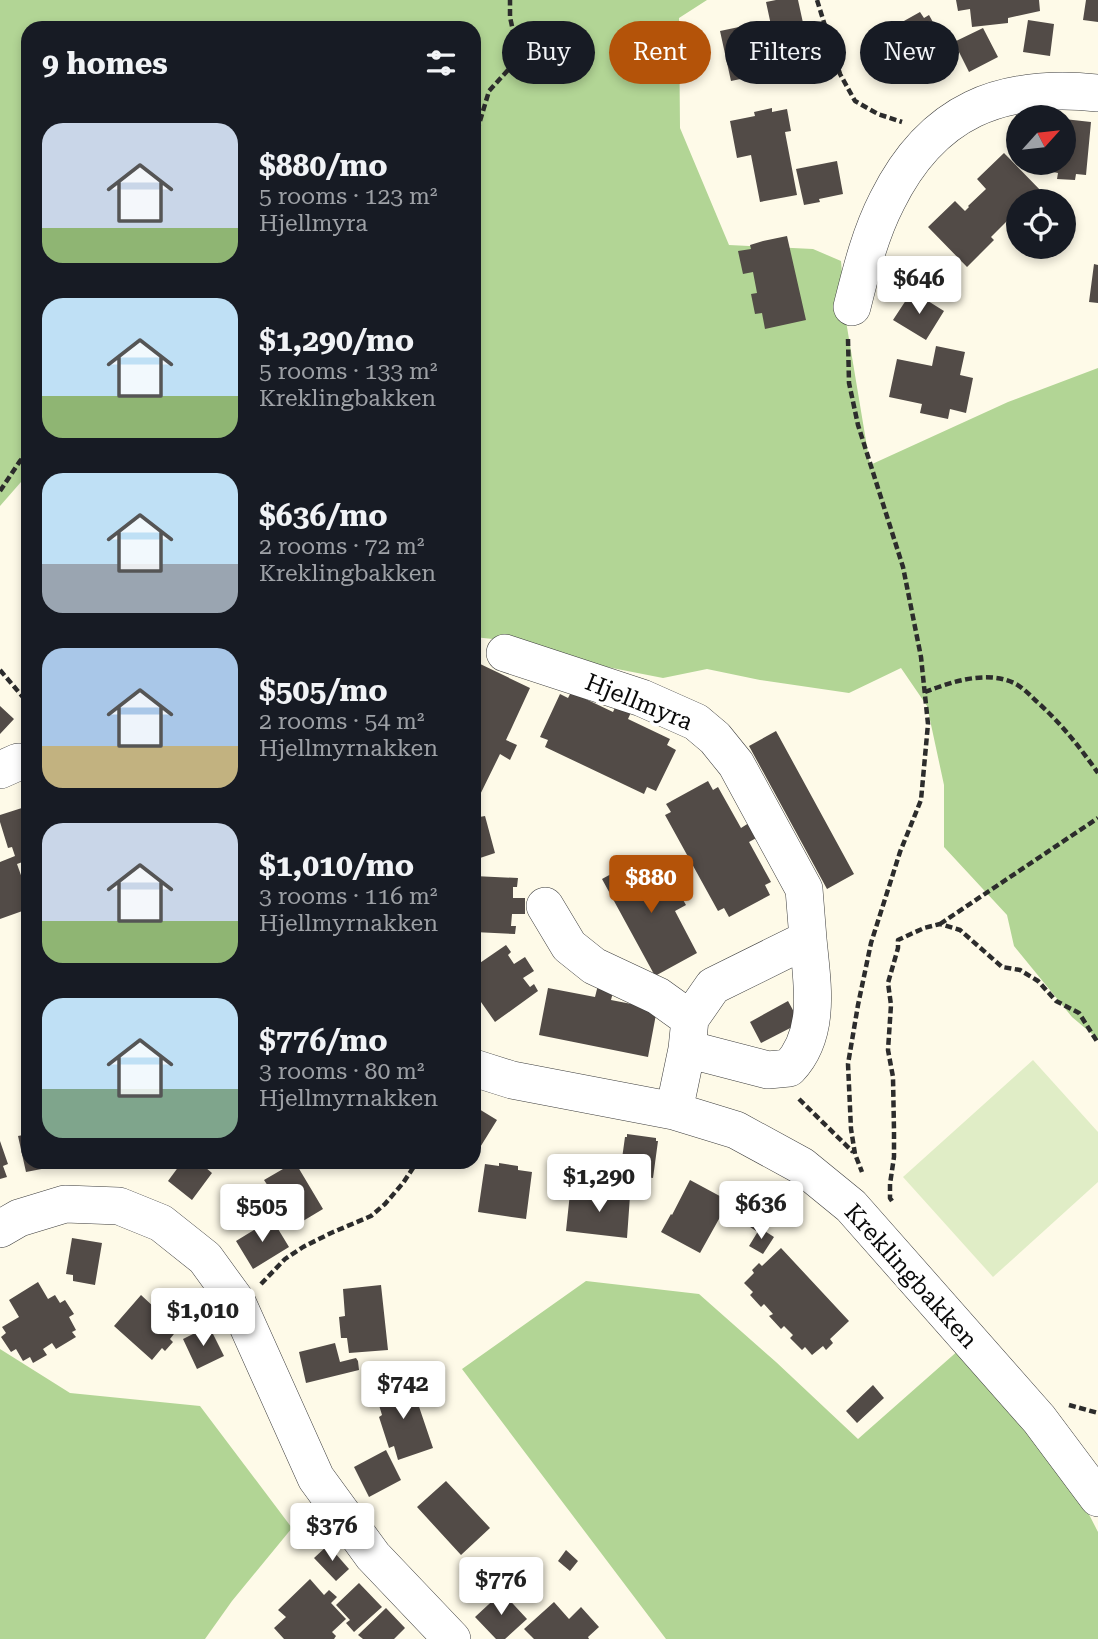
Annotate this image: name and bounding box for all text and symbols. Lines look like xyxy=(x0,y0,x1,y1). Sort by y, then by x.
chip: Buy xyxy=(502,21,595,84)
chip: Rent xyxy=(609,21,711,84)
chip: Filters xyxy=(725,21,846,84)
chip: New xyxy=(860,21,959,84)
icon: filters xyxy=(422,44,460,82)
text: 9 homes xyxy=(42,46,168,81)
north arrow xyxy=(1006,105,1076,175)
map controls xyxy=(1006,105,1076,259)
text: $880/mo xyxy=(259,148,388,183)
icon: home xyxy=(98,151,182,235)
text: 5 rooms · 123 m² xyxy=(259,183,437,210)
button: locate xyxy=(1006,189,1076,259)
text: Hjellmyra xyxy=(259,210,368,237)
pin: $646 xyxy=(878,256,960,316)
text: $646 xyxy=(893,265,945,292)
text: $1,290/mo xyxy=(259,323,414,358)
icon: home xyxy=(98,326,182,410)
text: 5 rooms · 133 m² xyxy=(259,358,437,385)
text: Kreklingbakken xyxy=(259,385,436,412)
text: $636/mo xyxy=(259,498,388,533)
icon: home xyxy=(98,501,182,585)
text: 2 rooms · 72 m² xyxy=(259,533,425,560)
text: Kreklingbakken xyxy=(259,560,436,587)
street label: Hjellmyra xyxy=(581,668,697,736)
text: $505/mo xyxy=(259,673,388,708)
icon: home xyxy=(98,676,182,760)
text: 2 rooms · 54 m² xyxy=(259,708,425,735)
text: Hjellmyrnakken xyxy=(259,735,438,762)
text: $1,010/mo xyxy=(259,848,414,883)
icon: home xyxy=(98,851,182,935)
pin: $880 xyxy=(610,856,692,915)
text: $880 xyxy=(625,864,677,891)
text: 3 rooms · 116 m² xyxy=(259,883,437,910)
text: Hjellmyrnakken xyxy=(259,910,438,937)
text: $776/mo xyxy=(259,1023,388,1058)
icon: home xyxy=(98,1026,182,1110)
text: 3 rooms · 80 m² xyxy=(259,1058,425,1085)
text: Hjellmyrnakken xyxy=(259,1085,438,1112)
pin: $1,290 xyxy=(542,1154,656,1214)
text: $1,290 xyxy=(563,1163,635,1190)
pin: $636 xyxy=(720,1182,802,1241)
pin: $505 xyxy=(221,1184,303,1244)
text: $636 xyxy=(735,1190,787,1217)
text: $505 xyxy=(236,1193,288,1220)
street label: Kreklingbakken xyxy=(839,1198,983,1354)
pin: $1,010 xyxy=(146,1288,260,1348)
text: $1,010 xyxy=(167,1297,239,1324)
pin: $742 xyxy=(362,1362,444,1421)
text: $742 xyxy=(377,1370,429,1397)
pin: $376 xyxy=(291,1504,373,1563)
text: $376 xyxy=(306,1512,358,1539)
pin: $776 xyxy=(460,1558,542,1617)
text: $776 xyxy=(475,1566,527,1593)

